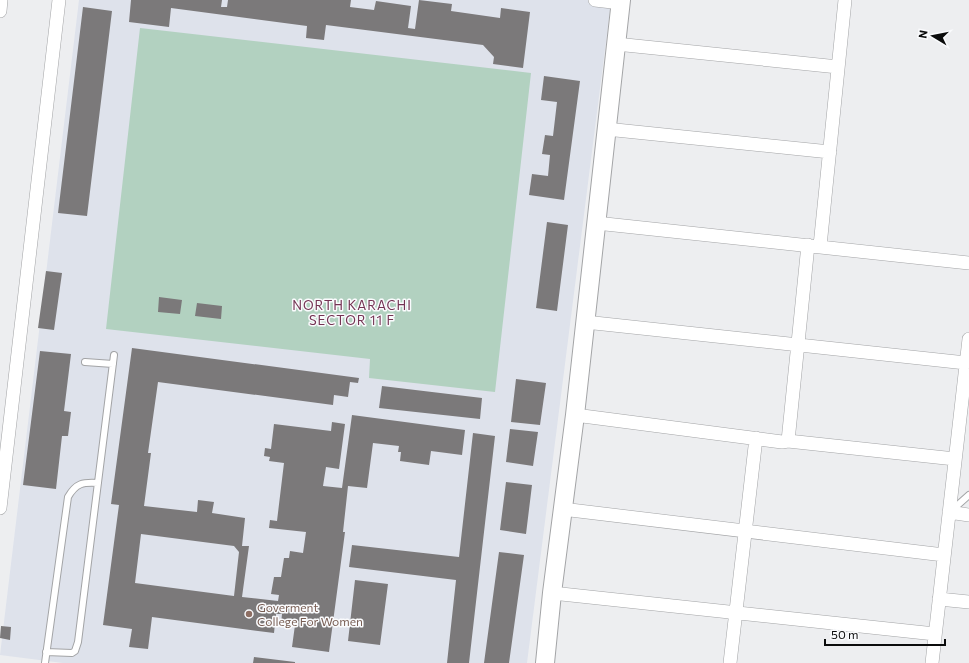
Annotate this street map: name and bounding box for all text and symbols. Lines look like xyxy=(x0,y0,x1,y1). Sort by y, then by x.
north arrow xyxy=(913,16,953,56)
text: N xyxy=(916,29,930,39)
district label: NORTH KARACHI SECTOR 11 F xyxy=(292,297,412,328)
place label: Goverment College For Women xyxy=(257,600,363,628)
marker: Goverment College For Women xyxy=(244,609,254,619)
scale bar xyxy=(825,621,945,647)
text: 50 m xyxy=(831,627,859,641)

